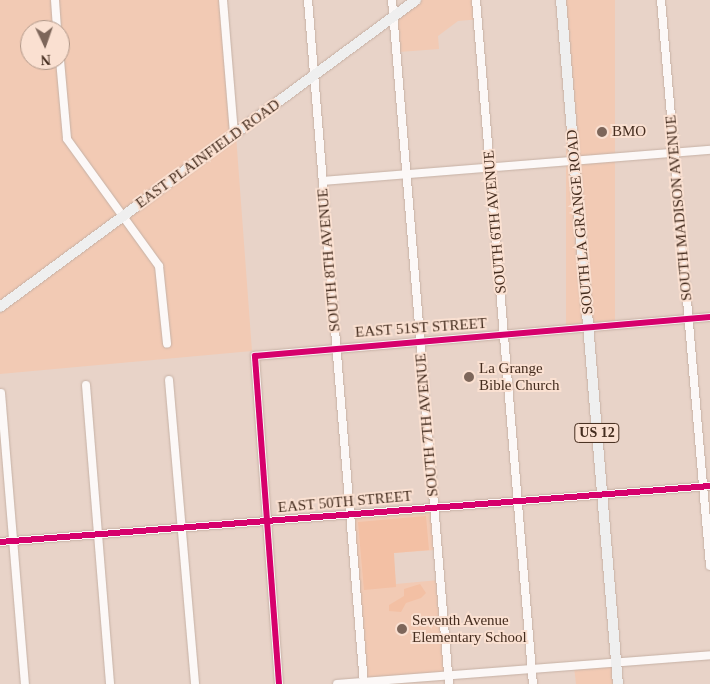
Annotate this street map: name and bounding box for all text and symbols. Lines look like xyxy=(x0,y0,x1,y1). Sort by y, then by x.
north arrow xyxy=(20,20,70,70)
text: N xyxy=(40,52,51,67)
street label: EAST PLAINFIELD ROAD xyxy=(132,96,284,212)
street label: SOUTH MADISON AVENUE xyxy=(662,114,696,302)
place label: BMO xyxy=(612,123,646,141)
marker: BMO xyxy=(596,126,608,138)
street label: SOUTH LA GRANGE ROAD xyxy=(563,128,597,316)
street label: SOUTH 6TH AVENUE xyxy=(480,149,510,295)
street label: SOUTH 8TH AVENUE xyxy=(314,187,344,333)
street label: EAST 51ST STREET xyxy=(354,314,488,342)
street label: SOUTH 7TH AVENUE xyxy=(412,352,442,498)
place label: La Grange Bible Church xyxy=(479,359,559,394)
marker: La Grange Bible Church xyxy=(463,371,475,383)
road number: US 12 xyxy=(573,422,621,444)
street label: EAST 50TH STREET xyxy=(277,487,413,517)
place label: Seventh Avenue Elementary School xyxy=(412,611,527,646)
marker: Seventh Avenue Elementary School xyxy=(396,623,408,635)

